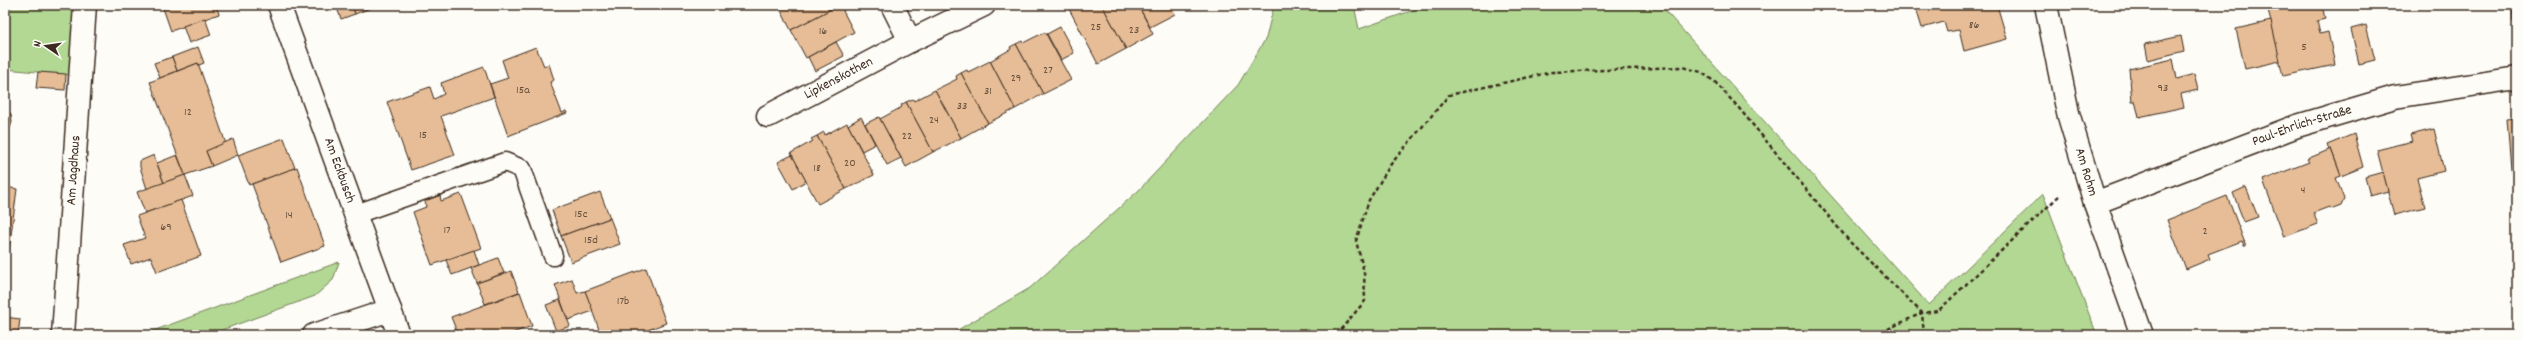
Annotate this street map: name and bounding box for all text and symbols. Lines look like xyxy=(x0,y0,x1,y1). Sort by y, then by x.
house number: 86 xyxy=(1969,17,1979,34)
house number: 25 xyxy=(1091,19,1101,36)
house number: 23 xyxy=(1129,22,1139,39)
house number: 16 xyxy=(819,23,827,40)
north arrow xyxy=(26,26,66,66)
text: N xyxy=(30,39,47,49)
house number: 5 xyxy=(2301,39,2307,56)
street label: Lipkenskothen xyxy=(801,52,877,105)
house number: 27 xyxy=(1043,62,1053,79)
house number: 29 xyxy=(1011,70,1021,87)
house number: 93 xyxy=(2158,80,2168,97)
house number: 15a xyxy=(516,82,530,99)
house number: 31 xyxy=(984,83,992,100)
house number: 33 xyxy=(957,98,967,115)
street label: Paul-Ehrlich-Straße xyxy=(2249,100,2354,152)
house number: 12 xyxy=(184,104,192,121)
house number: 24 xyxy=(929,112,939,129)
house number: 15 xyxy=(419,127,427,144)
house number: 22 xyxy=(902,128,912,145)
street label: Am Jagdhaus xyxy=(62,135,86,206)
street label: Am Eckbusch xyxy=(318,135,360,206)
street label: Am Rohm xyxy=(2069,146,2102,199)
house number: 20 xyxy=(844,155,856,172)
house number: 18 xyxy=(813,160,821,177)
house number: 4 xyxy=(2301,182,2306,199)
house number: 15c xyxy=(574,206,588,223)
house number: 14 xyxy=(285,207,293,224)
house number: 69 xyxy=(160,219,172,236)
house number: 17 xyxy=(443,222,451,239)
house number: 2 xyxy=(2202,223,2208,240)
house number: 15d xyxy=(584,232,598,249)
house number: 17b xyxy=(617,293,629,310)

